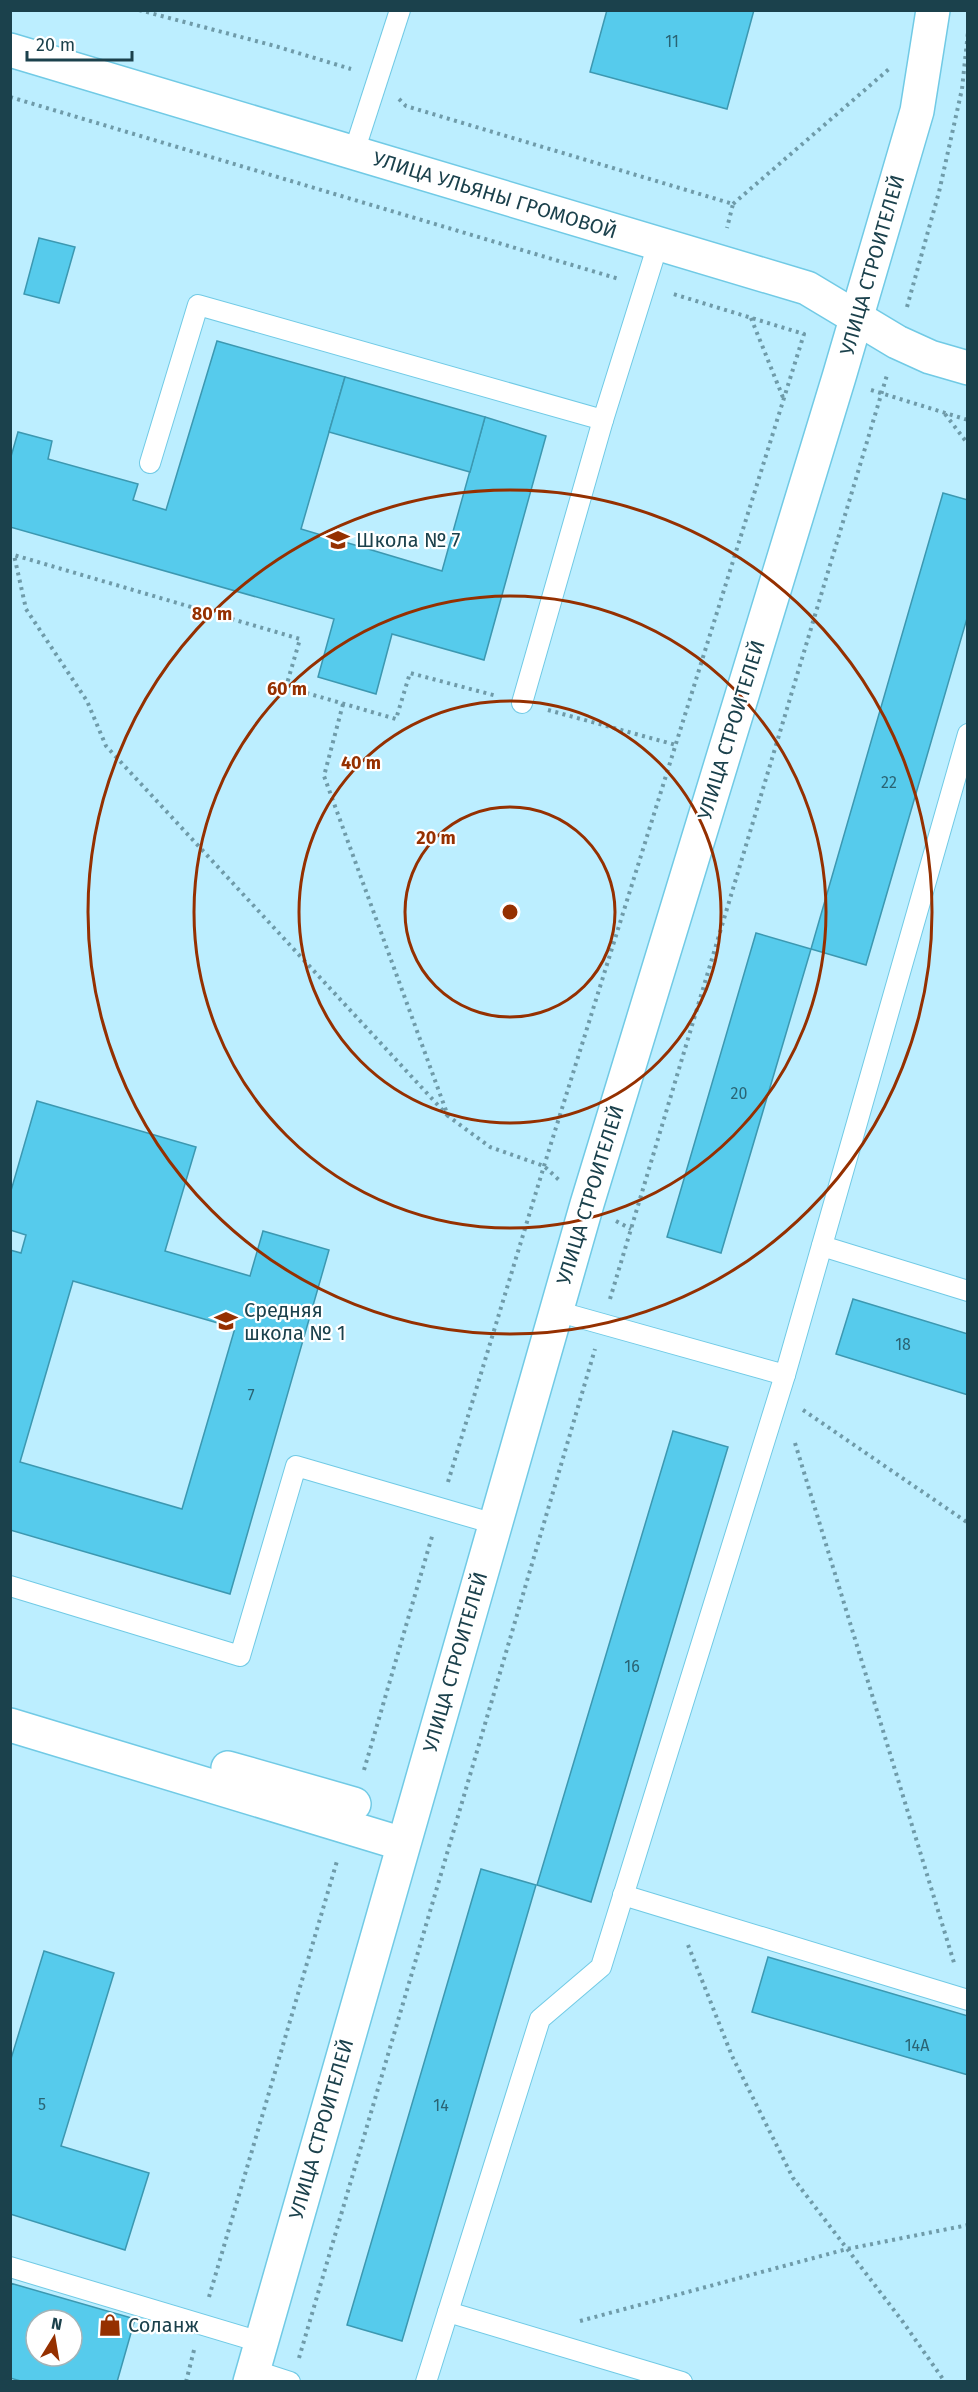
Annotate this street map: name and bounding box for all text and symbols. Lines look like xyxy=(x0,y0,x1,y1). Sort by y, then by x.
scale bar xyxy=(27,24,132,62)
house number: 11 xyxy=(665,32,679,51)
text: 20 m xyxy=(36,34,75,56)
street label: УЛИЦА УЛЬЯНЫ ГРОМОВОЙ xyxy=(370,146,620,244)
street label: УЛИЦА СТРОИТЕЛЕЙ xyxy=(835,172,909,358)
school or university icon: Школа № 7 xyxy=(325,527,351,553)
place label: Школа № 7 xyxy=(356,528,461,552)
text: 80 m xyxy=(192,603,232,625)
street label: УЛИЦА СТРОИТЕЛЕЙ xyxy=(692,637,770,823)
text: 60 m xyxy=(267,678,307,700)
text: 40 m xyxy=(341,752,381,774)
house number: 22 xyxy=(881,773,897,792)
text: 20 m xyxy=(416,827,456,849)
centre of rings xyxy=(500,902,520,922)
house number: 20 xyxy=(731,1084,747,1103)
street label: УЛИЦА СТРОИТЕЛЕЙ xyxy=(551,1102,629,1288)
place label: Средняя школа № 1 xyxy=(244,1298,346,1345)
school or university icon: Средняя школа № 1 xyxy=(213,1308,239,1334)
house number: 18 xyxy=(895,1335,911,1354)
house number: 7 xyxy=(247,1386,255,1405)
street label: УЛИЦА СТРОИТЕЛЕЙ xyxy=(418,1569,492,1755)
house number: 16 xyxy=(624,1657,640,1676)
street label: УЛИЦА СТРОИТЕЛЕЙ xyxy=(284,2036,358,2222)
house number: 14А xyxy=(905,2036,930,2055)
house number: 5 xyxy=(38,2095,46,2114)
house number: 14 xyxy=(433,2096,449,2115)
north arrow xyxy=(24,2308,84,2368)
shop icon: Соланж xyxy=(97,2312,123,2338)
text: N xyxy=(50,2313,64,2334)
place label: Соланж xyxy=(128,2313,199,2337)

